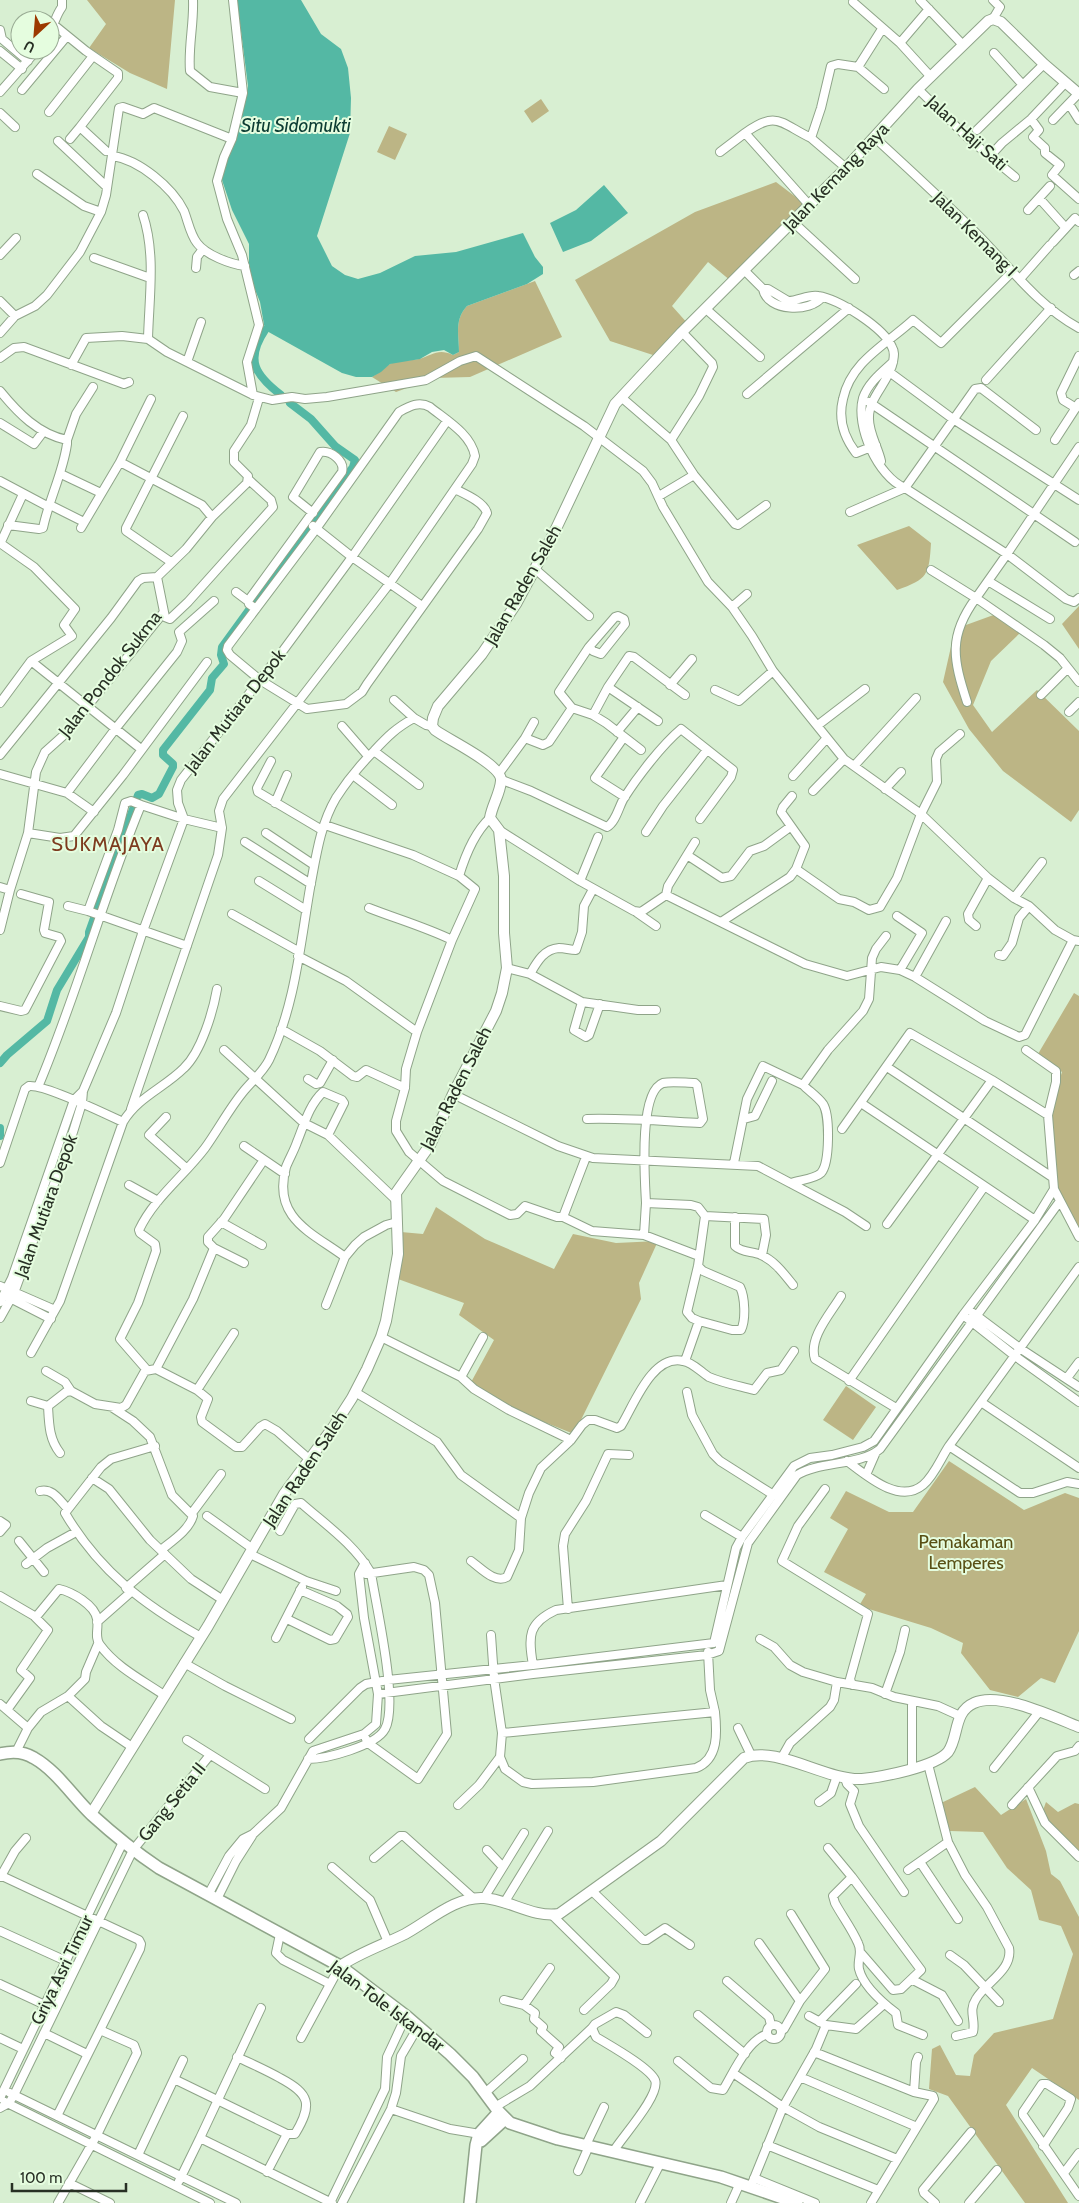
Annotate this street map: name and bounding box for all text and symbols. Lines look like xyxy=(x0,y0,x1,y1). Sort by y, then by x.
north arrow xyxy=(10,10,60,60)
text: U xyxy=(21,36,38,57)
street label: Jalan Haji Sati xyxy=(921,90,1012,175)
water label: Situ Sidomukti xyxy=(241,114,352,137)
street label: Jalan Kemang Raya xyxy=(778,118,894,237)
street label: Jalan Kemang I xyxy=(927,186,1022,281)
street label: Jalan Raden Saleh xyxy=(479,521,566,650)
street label: Jalan Pondok Sukma xyxy=(53,606,166,742)
street label: Jalan Mutiara Depok xyxy=(179,644,291,778)
district label: SUKMAJAYA xyxy=(51,832,165,856)
street label: Jalan Raden Saleh xyxy=(415,1023,496,1154)
street label: Jalan Mutiara Depok xyxy=(10,1130,82,1282)
street label: Jalan Raden Saleh xyxy=(258,1407,352,1532)
park label: Pemakaman Lemperes xyxy=(919,1531,1013,1574)
street label: Gang Setia II xyxy=(133,1758,211,1846)
street label: Griya Asri Timur xyxy=(26,1911,98,2028)
street label: Jalan Tole Iskandar xyxy=(324,1955,449,2057)
scale bar xyxy=(12,2160,126,2192)
text: 100 m xyxy=(20,2169,62,2187)

